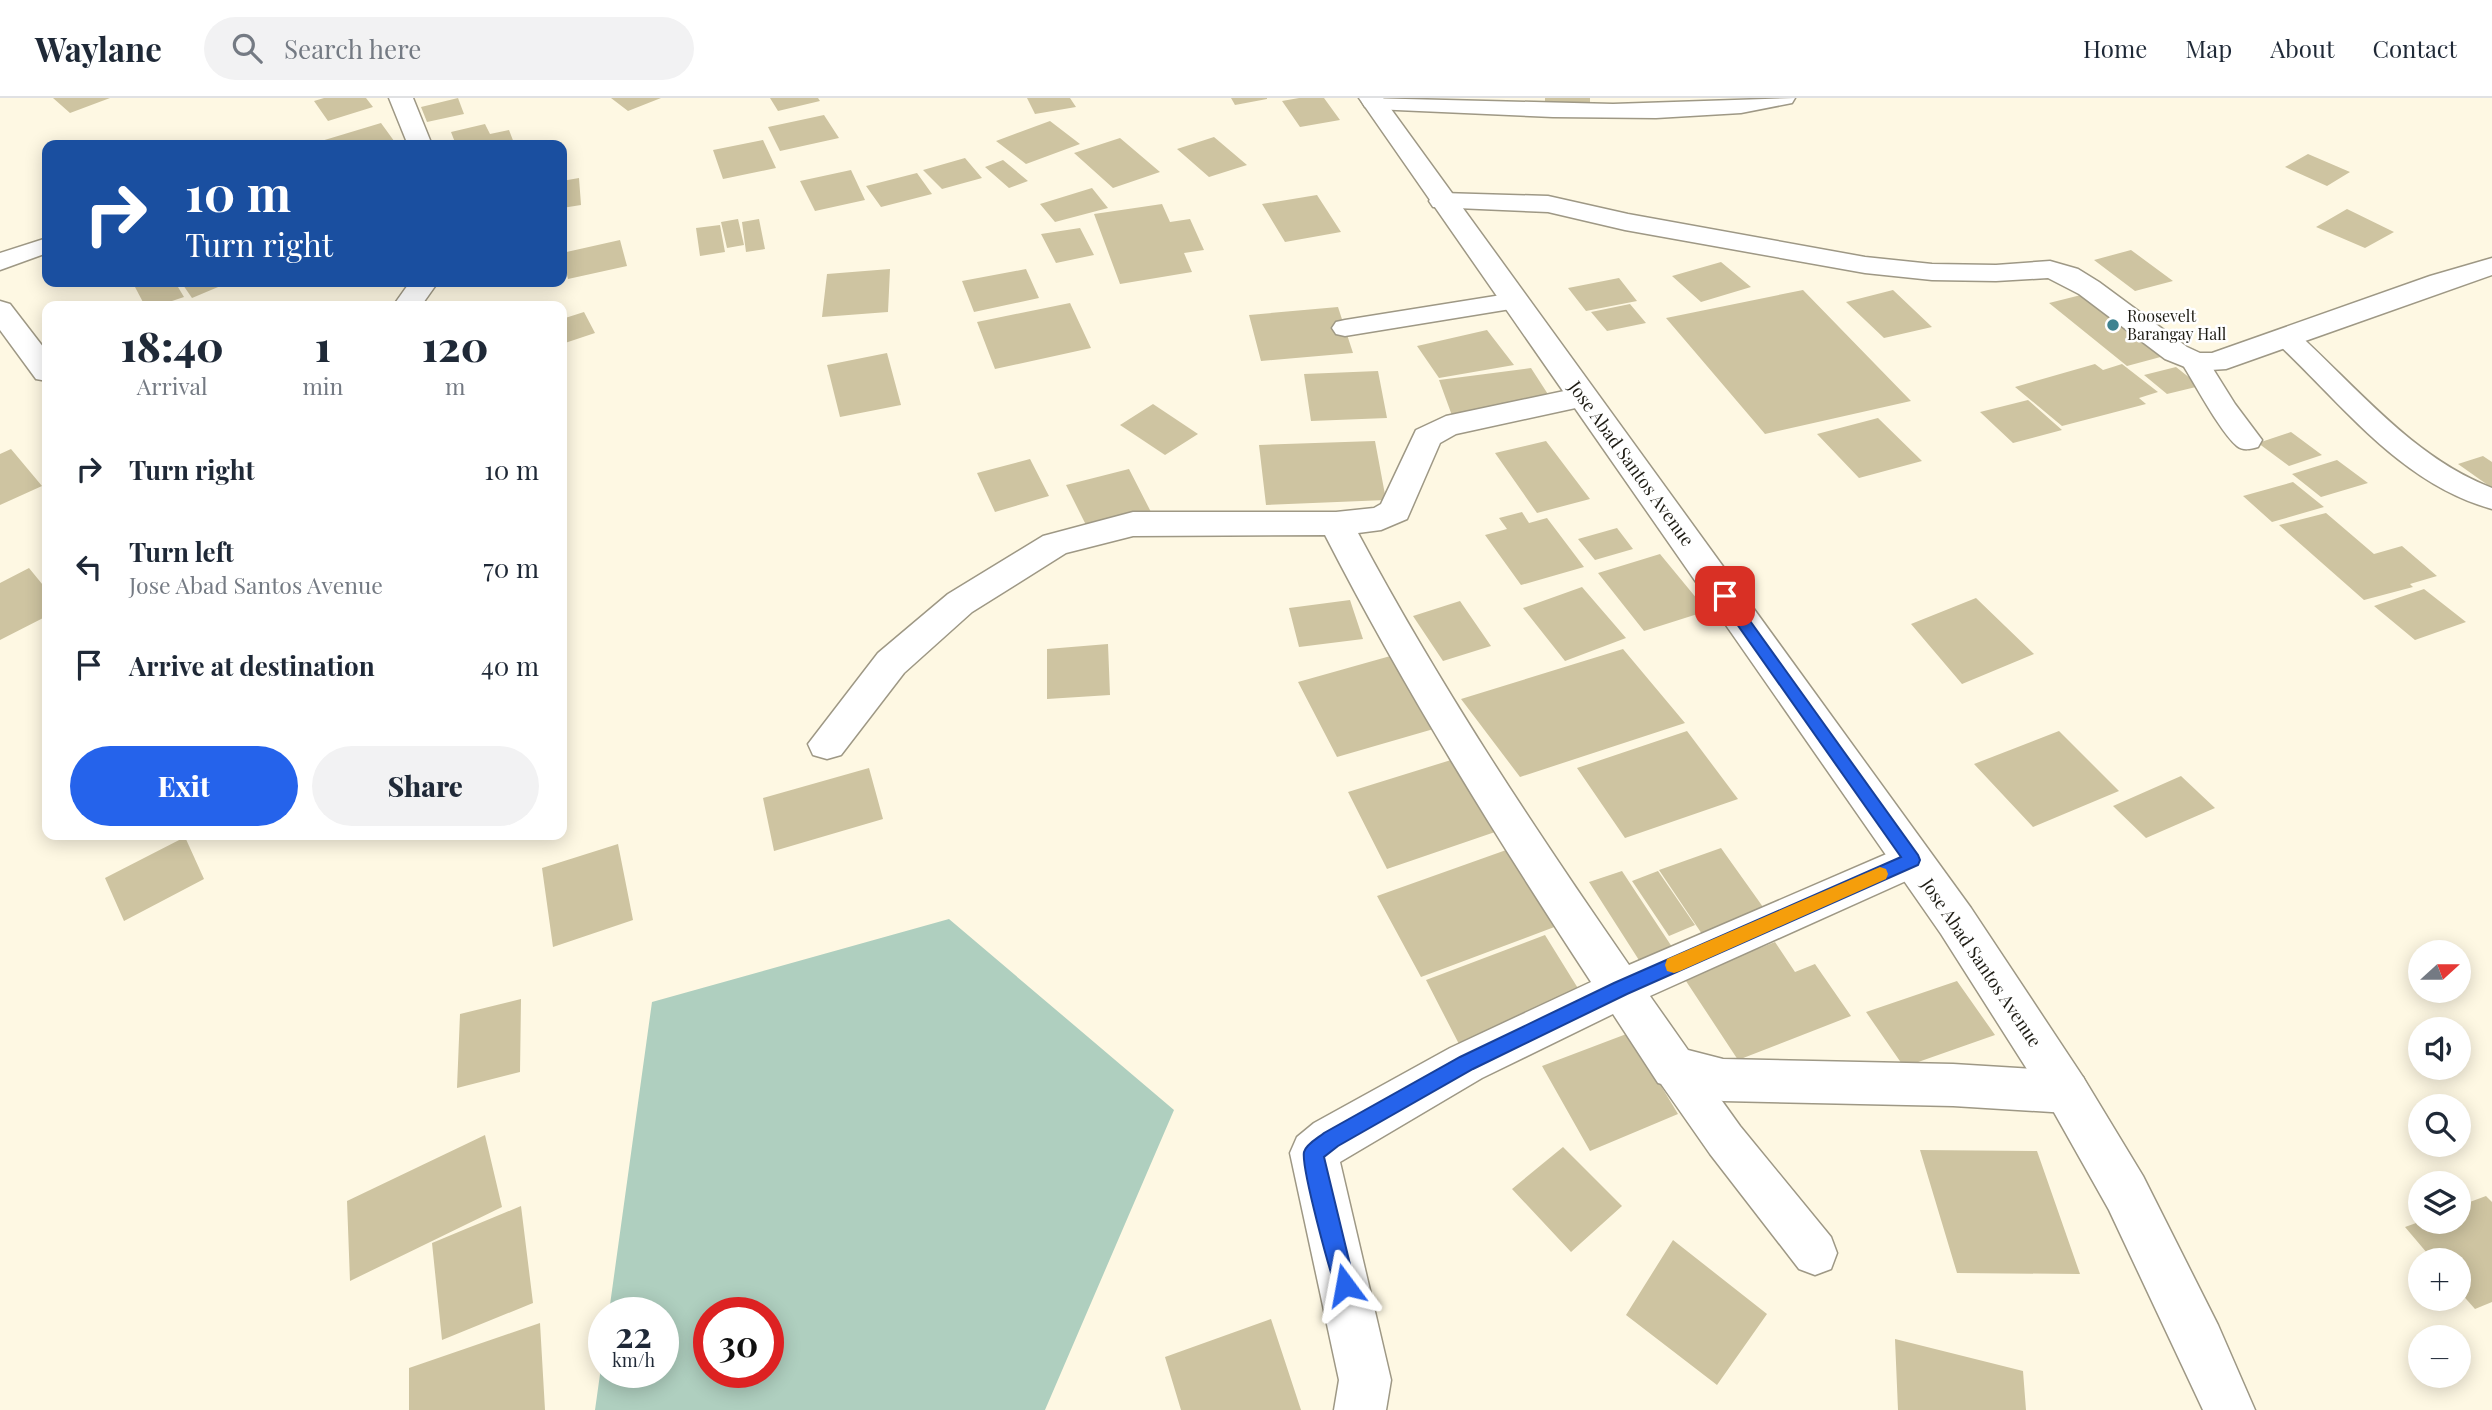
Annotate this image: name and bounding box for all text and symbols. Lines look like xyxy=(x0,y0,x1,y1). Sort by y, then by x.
search box xyxy=(204,17,694,80)
text: Waylane xyxy=(35,26,162,70)
icon: search xyxy=(228,29,266,67)
text: Search here xyxy=(284,31,421,66)
text: Home xyxy=(2083,32,2147,64)
text: Map xyxy=(2185,32,2232,64)
text: About xyxy=(2270,32,2334,64)
text: Contact xyxy=(2372,32,2457,64)
text: 10 m xyxy=(185,159,291,224)
icon: right xyxy=(70,168,161,259)
text: Turn right xyxy=(185,222,333,265)
place label: Roosevelt Barangay Hall xyxy=(2127,305,2227,344)
text: 18:40 xyxy=(121,317,224,373)
text: 1 xyxy=(315,317,331,373)
text: 120 xyxy=(422,317,488,373)
marker: Roosevelt Barangay Hall xyxy=(2105,317,2121,333)
text: Arrival xyxy=(137,370,208,401)
text: min xyxy=(302,370,343,401)
text: m xyxy=(445,370,465,401)
street label: Jose Abad Santos Avenue xyxy=(1563,375,1700,551)
icon: right xyxy=(70,450,108,488)
text: Turn right xyxy=(129,452,255,487)
text: 10 m xyxy=(484,452,539,487)
text: Turn left xyxy=(129,534,234,569)
icon: left xyxy=(70,548,108,586)
text: 70 m xyxy=(483,550,539,585)
pin xyxy=(1695,566,1755,626)
text: Jose Abad Santos Avenue xyxy=(129,569,383,600)
icon: arrive xyxy=(1706,577,1744,615)
icon: arrive xyxy=(70,646,108,684)
text: Arrive at destination xyxy=(129,648,375,683)
text: 40 m xyxy=(481,648,539,683)
button: Exit xyxy=(70,746,298,826)
button: Share xyxy=(312,746,539,826)
street label: Jose Abad Santos Avenue xyxy=(1916,872,2047,1052)
north arrow xyxy=(2408,940,2471,1003)
map controls xyxy=(2408,940,2471,1388)
button: sound xyxy=(2408,1017,2471,1080)
button: search xyxy=(2408,1094,2471,1157)
button: layers xyxy=(2408,1171,2471,1234)
position arrow xyxy=(1308,1248,1382,1322)
button: + xyxy=(2408,1248,2471,1311)
speed limit sign: 30 xyxy=(693,1297,784,1388)
text: 22 xyxy=(615,1310,652,1357)
button: − xyxy=(2408,1325,2471,1388)
text: km/h xyxy=(612,1348,655,1372)

